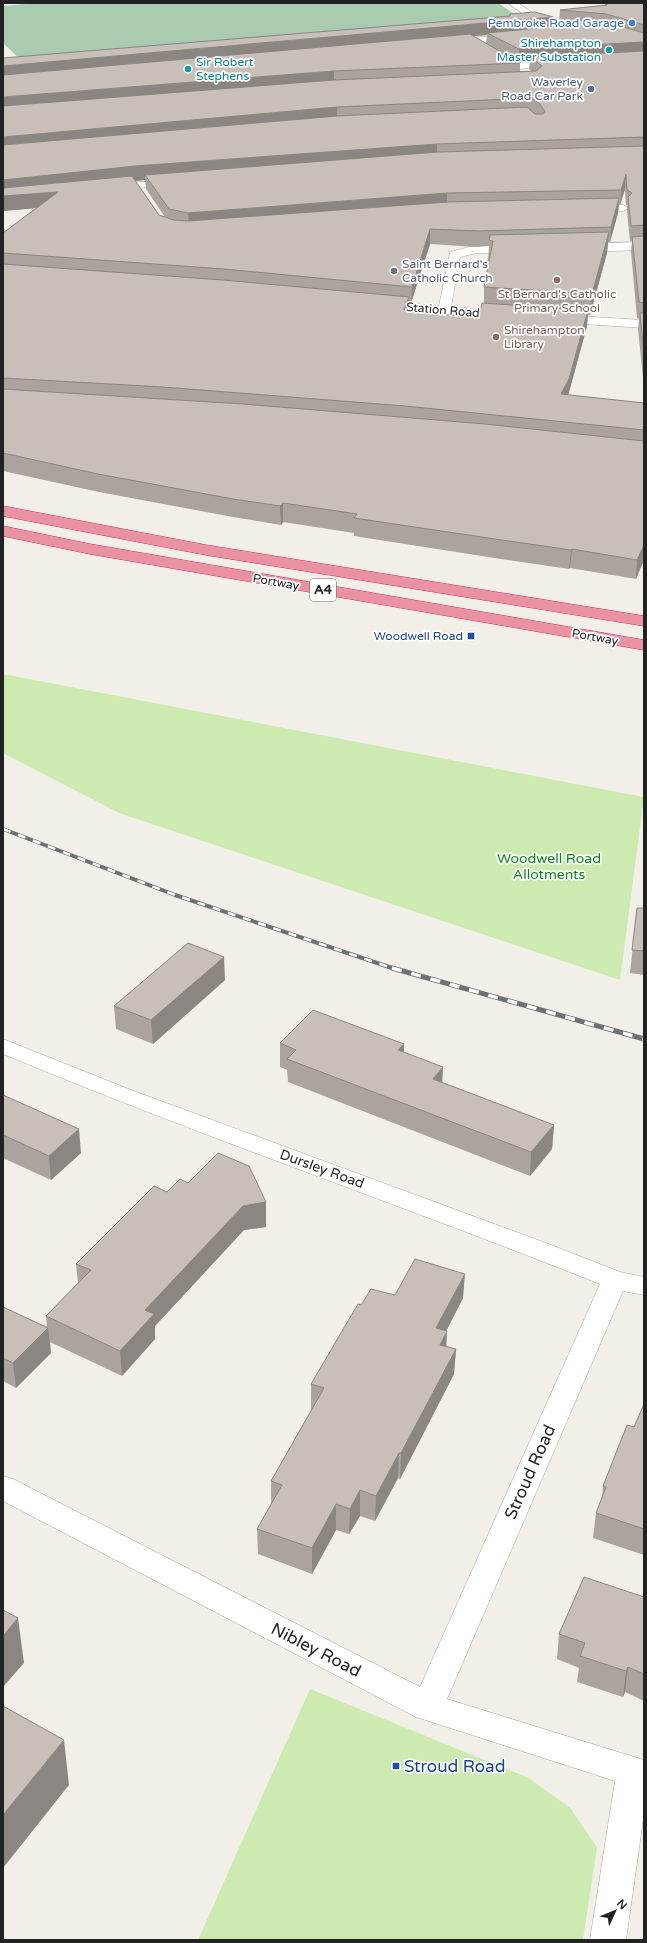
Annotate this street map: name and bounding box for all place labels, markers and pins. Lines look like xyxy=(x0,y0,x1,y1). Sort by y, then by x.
place label: Pembroke Road Garage xyxy=(488,16,624,30)
marker: Pembroke Road Garage xyxy=(627,18,637,28)
place label: Shirehampton Master Substation xyxy=(497,36,601,64)
marker: Shirehampton Master Substation xyxy=(604,45,614,55)
place label: Sir Robert Stephens xyxy=(196,55,254,83)
marker: Sir Robert Stephens xyxy=(183,64,193,74)
place label: Waverley Road Car Park xyxy=(501,75,584,103)
marker: Waverley Road Car Park xyxy=(586,84,596,94)
place label: Saint Bernard's Catholic Church xyxy=(402,257,493,285)
marker: Saint Bernard's Catholic Church xyxy=(389,266,399,276)
marker: St Bernard's Catholic Primary School xyxy=(552,275,562,285)
place label: St Bernard's Catholic Primary School xyxy=(498,287,616,315)
place label: Shirehampton Library xyxy=(504,323,585,351)
marker: Shirehampton Library xyxy=(491,332,501,342)
place label: Woodwell Road xyxy=(374,629,463,643)
marker: Woodwell Road xyxy=(466,631,476,641)
place label: Stroud Road xyxy=(404,1756,505,1777)
marker: Stroud Road xyxy=(391,1761,401,1771)

